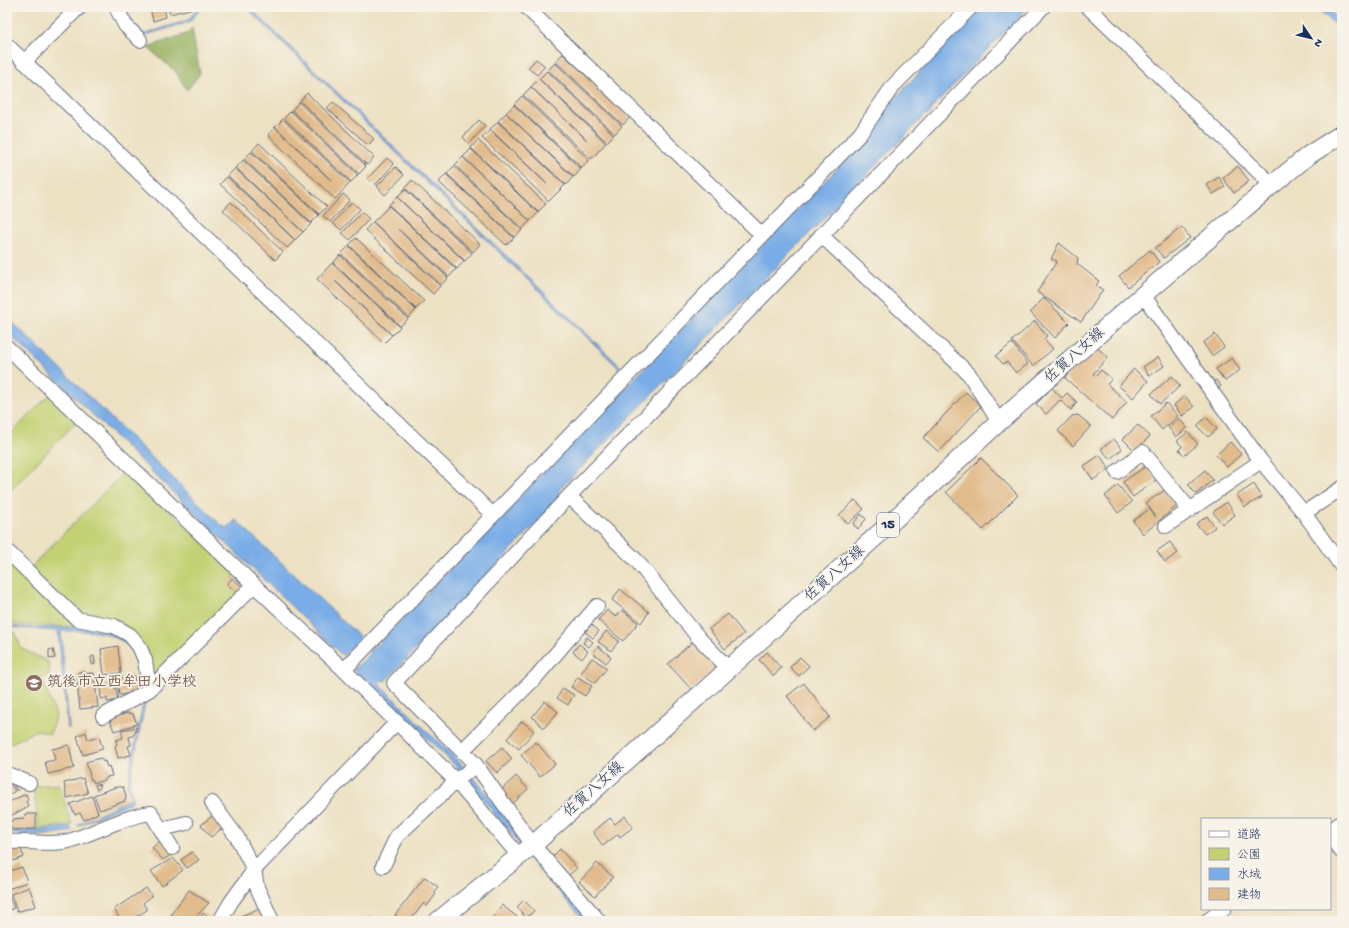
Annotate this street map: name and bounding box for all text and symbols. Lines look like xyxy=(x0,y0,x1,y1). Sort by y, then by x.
north arrow xyxy=(1291,18,1331,58)
text: N xyxy=(1311,36,1325,49)
street label: 佐賀八女線 xyxy=(1040,323,1109,388)
road number: 15 xyxy=(877,513,899,537)
street label: 佐賀八女線 xyxy=(800,541,869,606)
school or university icon: 筑後市立西牟田小学校 xyxy=(24,673,44,693)
place label: 筑後市立西牟田小学校 xyxy=(47,673,197,692)
street label: 佐賀八女線 xyxy=(559,757,628,822)
legend xyxy=(1201,818,1331,910)
text: 道路 xyxy=(1237,828,1261,843)
text: 公園 xyxy=(1237,848,1261,863)
text: 水域 xyxy=(1237,868,1261,883)
text: 建物 xyxy=(1237,888,1261,903)

